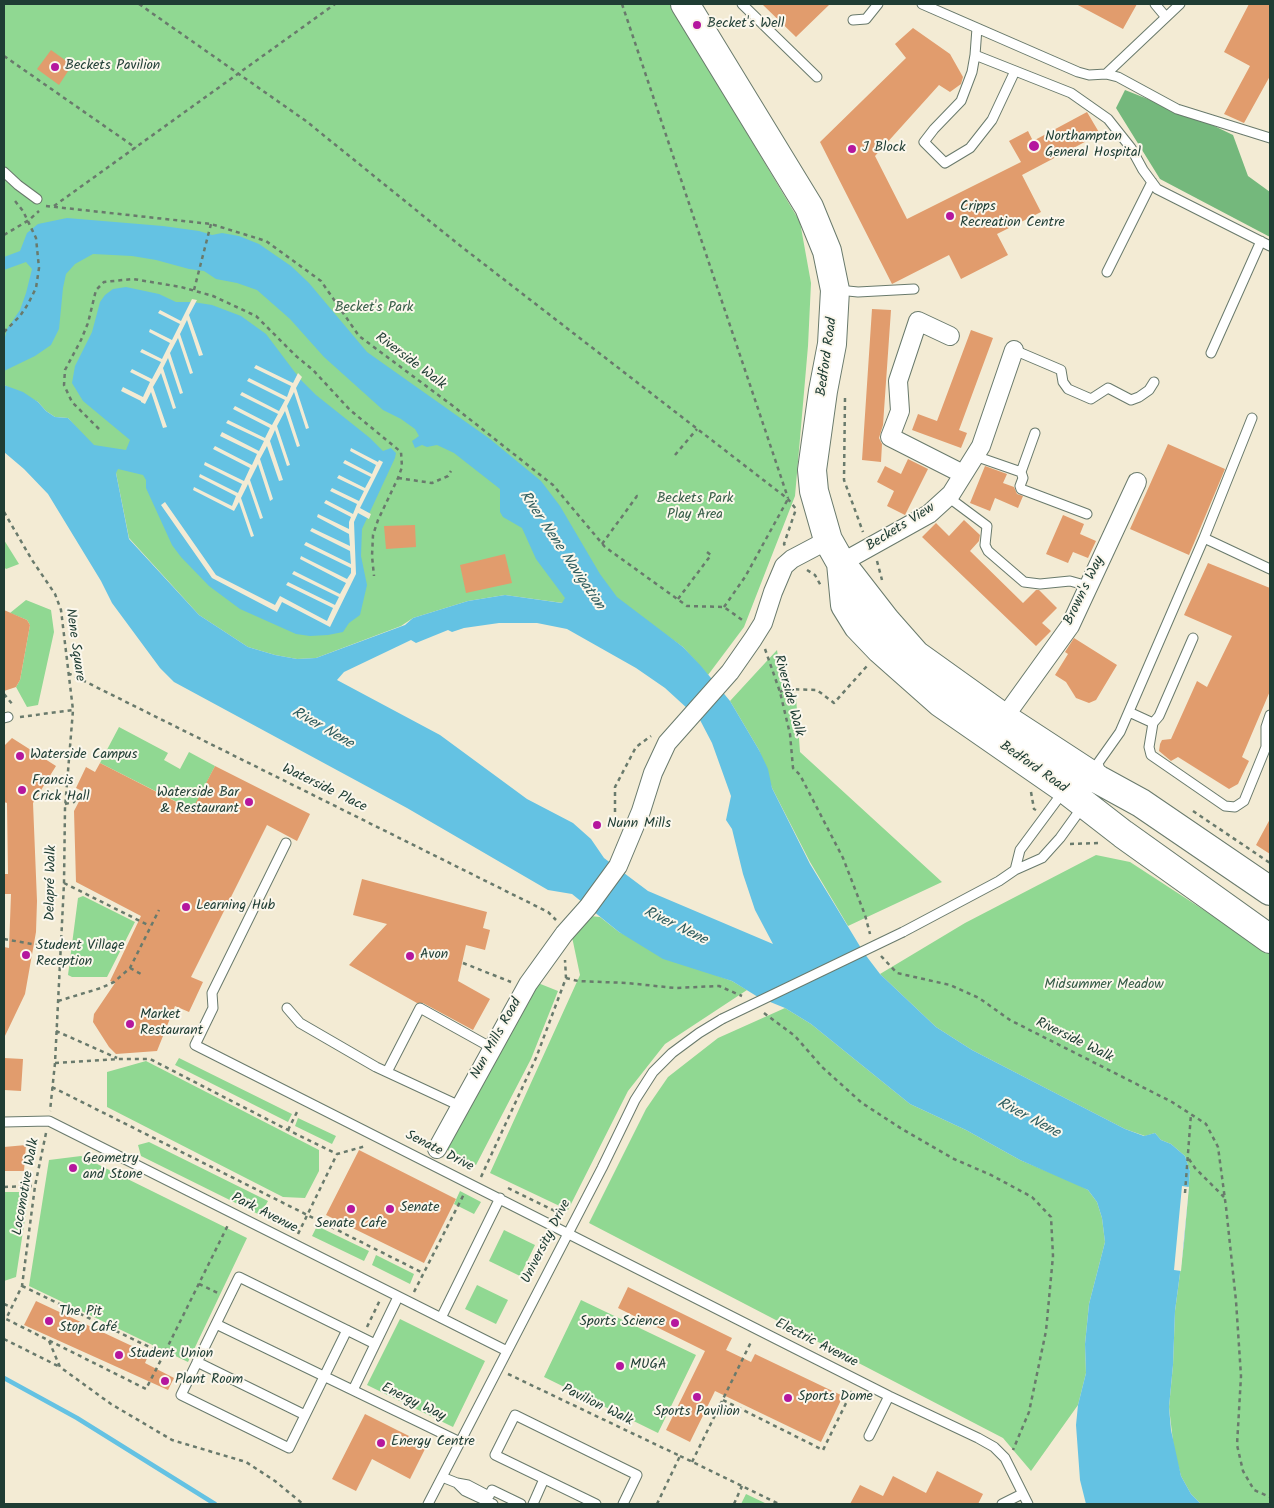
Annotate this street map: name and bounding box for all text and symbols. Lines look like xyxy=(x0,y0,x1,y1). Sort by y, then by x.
place label: Becket's Well xyxy=(707,17,784,33)
marker: Becket's Well xyxy=(691,19,703,31)
place label: Beckets Pavilion xyxy=(65,59,160,75)
marker: Beckets Pavilion xyxy=(49,61,61,73)
place label: Northampton General Hospital xyxy=(1045,130,1141,162)
marker: Northampton General Hospital xyxy=(1027,139,1041,153)
place label: J Block xyxy=(862,141,906,157)
marker: J Block xyxy=(846,143,858,155)
place label: Cripps Recreation Centre xyxy=(960,200,1065,232)
marker: Cripps Recreation Centre xyxy=(944,210,956,222)
park label: Becket's Park xyxy=(335,301,413,317)
street label: Bedford Road xyxy=(814,317,842,397)
street label: Riverside Walk xyxy=(371,330,449,394)
water label: River Nene Navigation xyxy=(515,488,607,614)
park label: Beckets Park Play Area xyxy=(657,492,733,524)
street label: Beckets View xyxy=(864,500,938,556)
street label: Brown's Way xyxy=(1061,554,1109,628)
street label: Nene Square xyxy=(61,607,87,683)
street label: Riverside Walk xyxy=(769,653,807,739)
water label: River Nene xyxy=(288,704,356,754)
street label: Bedford Road xyxy=(996,738,1070,798)
place label: Waterside Campus xyxy=(30,748,138,764)
marker: Waterside Campus xyxy=(14,750,26,762)
street label: Waterside Place xyxy=(279,761,369,817)
place label: Francis Crick Hall xyxy=(32,774,90,806)
marker: Francis Crick Hall xyxy=(16,784,28,796)
place label: Waterside Bar & Restaurant xyxy=(157,786,239,819)
marker: Waterside Bar & Restaurant xyxy=(243,796,255,808)
place label: Nunn Mills xyxy=(607,817,671,833)
marker: Nunn Mills xyxy=(591,819,603,831)
street label: Delapré Walk xyxy=(43,845,61,921)
place label: Learning Hub xyxy=(196,899,275,915)
marker: Learning Hub xyxy=(180,901,192,913)
water label: River Nene xyxy=(640,904,710,950)
place label: Student Village Reception xyxy=(36,939,125,972)
place label: Avon xyxy=(420,948,448,964)
marker: Student Village Reception xyxy=(20,949,32,961)
marker: Avon xyxy=(404,950,416,962)
park label: Midsummer Meadow xyxy=(1044,978,1164,994)
street label: Nun Mills Road xyxy=(468,995,526,1083)
place label: Market Restaurant xyxy=(140,1008,203,1040)
street label: Riverside Walk xyxy=(1033,1015,1115,1067)
marker: Market Restaurant xyxy=(124,1018,136,1030)
water label: River Nene xyxy=(994,1095,1062,1143)
street label: Senate Drive xyxy=(402,1128,476,1176)
street label: Locomotive Walk xyxy=(10,1137,44,1237)
place label: Geometry and Stone xyxy=(83,1152,143,1184)
marker: Geometry and Stone xyxy=(67,1162,79,1174)
street label: Park Avenue xyxy=(228,1190,300,1238)
street label: University Drive xyxy=(519,1197,575,1287)
place label: Senate xyxy=(400,1201,439,1217)
marker: Senate Cafe xyxy=(345,1203,357,1215)
marker: Senate xyxy=(384,1203,396,1215)
place label: Senate Cafe xyxy=(315,1217,387,1233)
place label: The Pit Stop Café xyxy=(59,1305,117,1338)
marker: The Pit Stop Café xyxy=(43,1315,55,1327)
place label: Sports Science xyxy=(580,1315,665,1331)
street label: Electric Avenue xyxy=(772,1316,860,1372)
marker: Sports Science xyxy=(669,1317,681,1329)
place label: Student Union xyxy=(129,1347,213,1363)
marker: Student Union xyxy=(113,1349,125,1361)
place label: MUGA xyxy=(630,1358,666,1374)
marker: MUGA xyxy=(614,1360,626,1372)
place label: Plant Room xyxy=(175,1373,243,1389)
marker: Plant Room xyxy=(159,1375,171,1387)
street label: Energy Way xyxy=(378,1380,448,1426)
street label: Pavilion Walk xyxy=(559,1382,635,1430)
place label: Sports Dome xyxy=(798,1390,873,1406)
marker: Sports Pavilion xyxy=(691,1391,703,1403)
marker: Sports Dome xyxy=(782,1392,794,1404)
place label: Sports Pavilion xyxy=(654,1405,740,1421)
place label: Energy Centre xyxy=(391,1435,475,1451)
marker: Energy Centre xyxy=(375,1437,387,1449)

